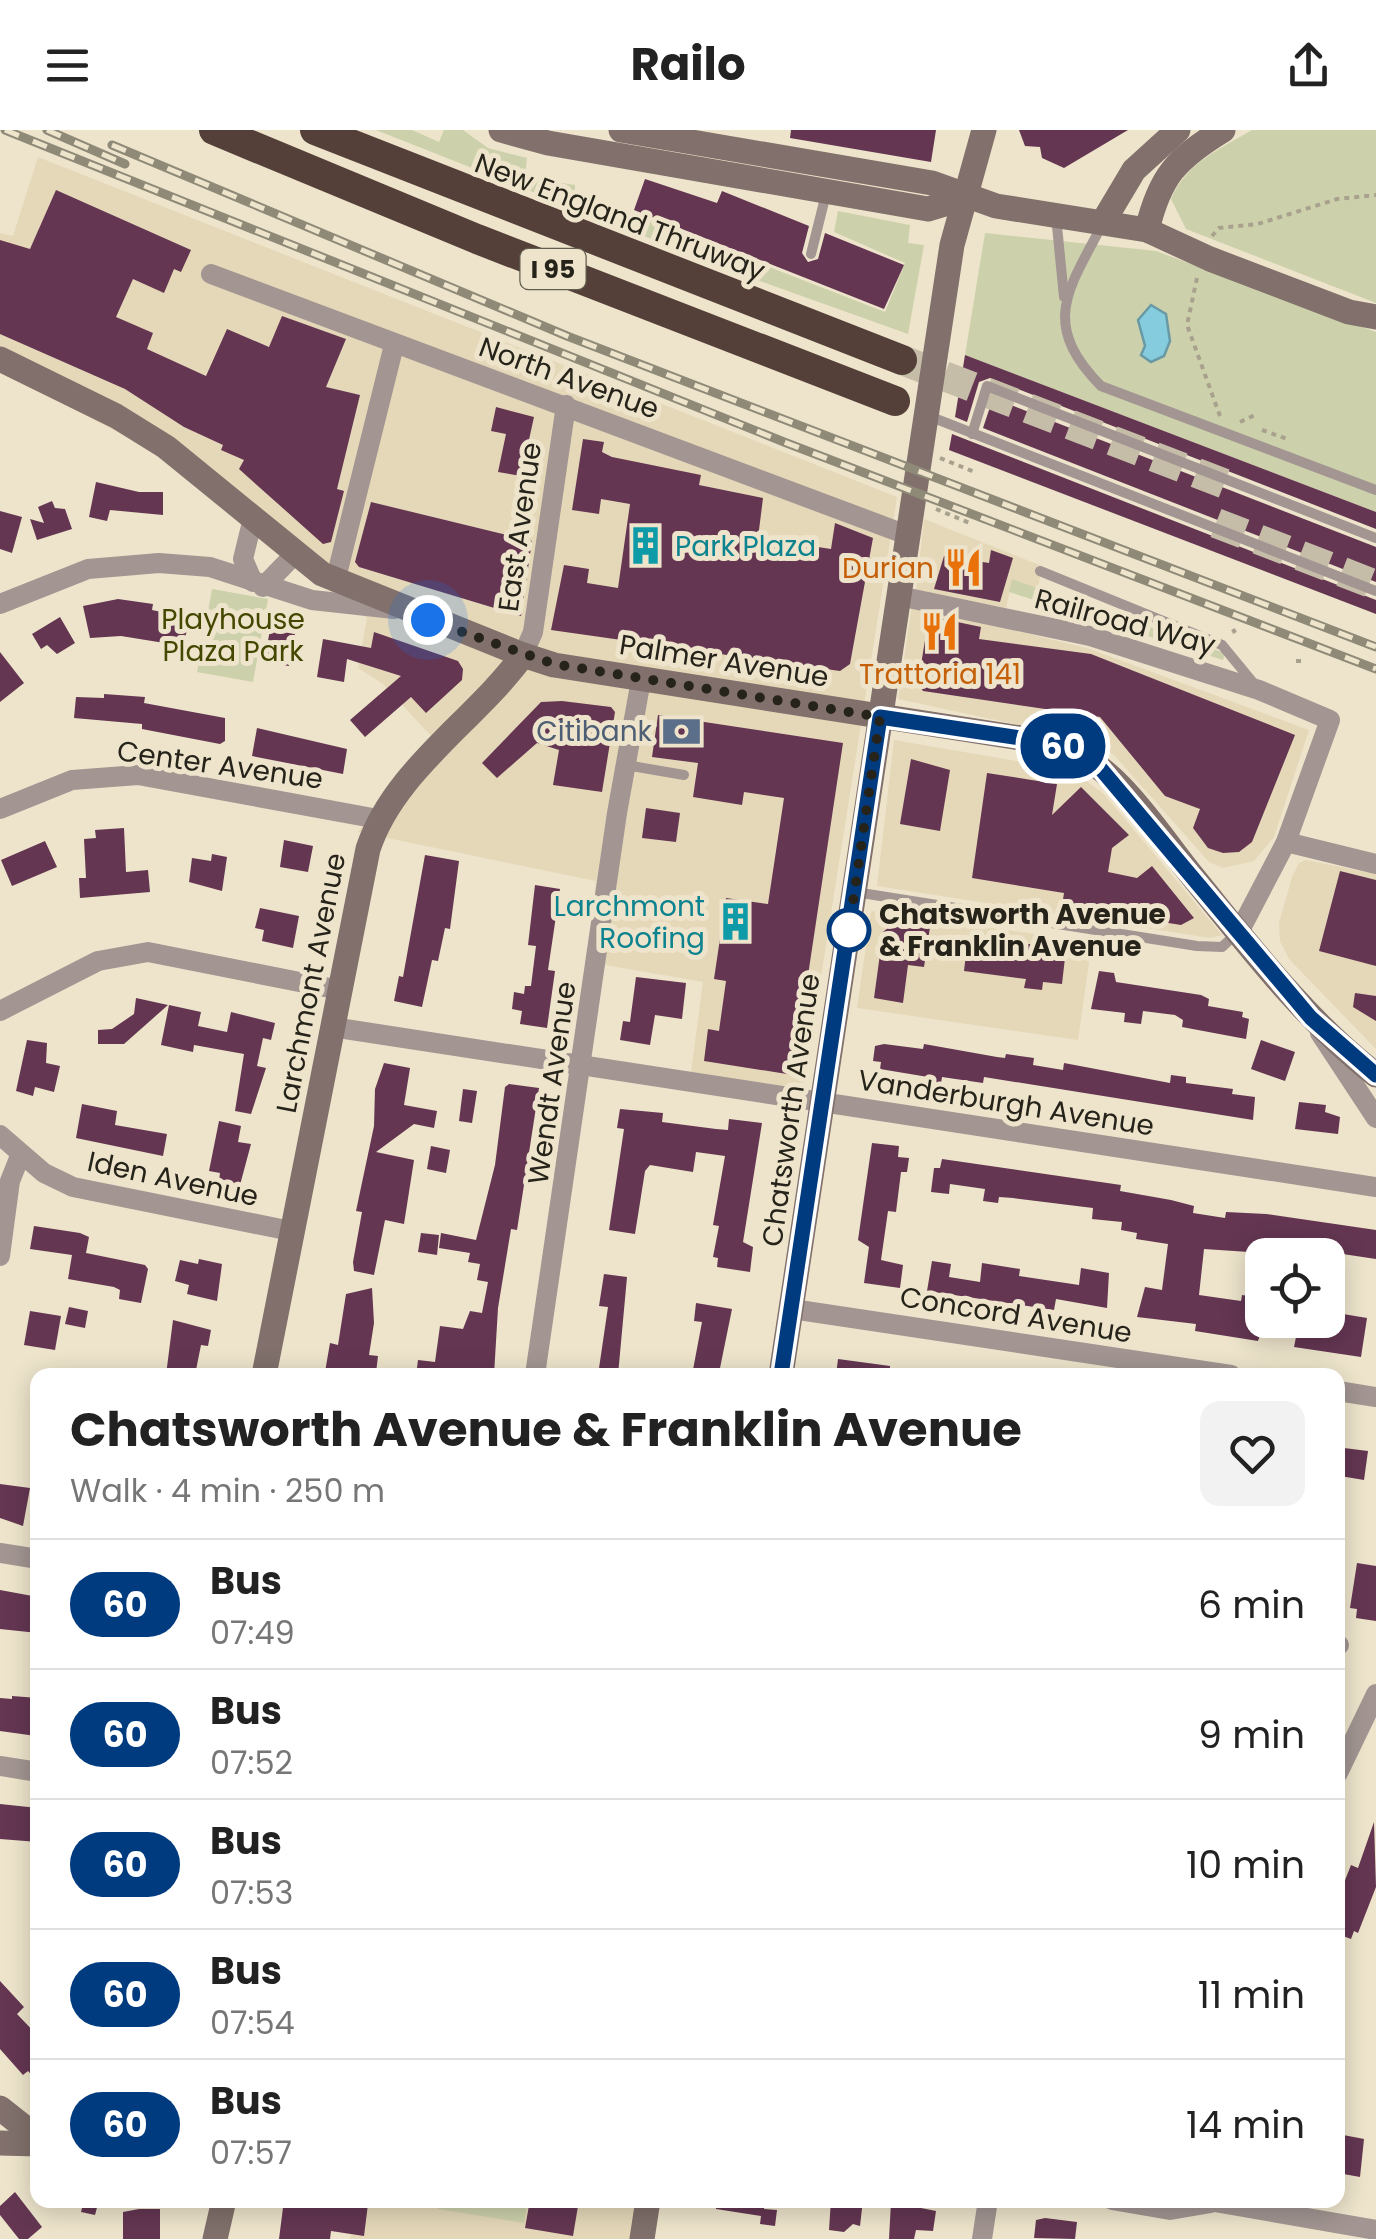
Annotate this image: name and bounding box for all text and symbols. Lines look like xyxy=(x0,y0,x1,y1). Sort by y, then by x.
text: Railo xyxy=(630,33,746,96)
icon: menu xyxy=(40,38,95,93)
icon: share xyxy=(1281,38,1336,93)
street label: New England Thruway xyxy=(469,144,771,290)
road number: I 95 xyxy=(520,249,586,289)
street label: North Avenue xyxy=(474,327,664,429)
street label: East Avenue xyxy=(489,440,551,614)
building icon: Park Plaza xyxy=(624,525,666,567)
place label: Park Plaza xyxy=(675,527,816,566)
restaurant icon: Durian xyxy=(943,547,985,589)
place label: Durian xyxy=(842,549,934,588)
street label: Railroad Way xyxy=(1030,579,1220,665)
your location xyxy=(403,595,453,645)
park label: Playhouse Plaza Park xyxy=(161,600,305,671)
restaurant icon: Trattoria 141 xyxy=(919,610,961,652)
street label: Palmer Avenue xyxy=(617,625,831,697)
place label: Trattoria 141 xyxy=(859,655,1021,694)
bank icon: Citibank xyxy=(661,710,703,752)
place label: Citibank xyxy=(536,712,653,751)
line badge: 60 xyxy=(1018,714,1108,778)
text: 60 xyxy=(1040,722,1086,771)
street label: Center Avenue xyxy=(115,731,325,799)
street label: Larchmont Avenue xyxy=(267,850,355,1116)
place label: Larchmont Roofing xyxy=(554,887,705,958)
place label: Chatsworth Avenue & Franklin Avenue xyxy=(879,895,1166,966)
building icon: Larchmont Roofing xyxy=(714,901,756,943)
marker: Chatsworth Avenue & Franklin Avenue xyxy=(828,909,870,951)
street label: Chatsworth Avenue xyxy=(753,971,829,1249)
street label: Wendt Avenue xyxy=(518,979,586,1187)
street label: Vanderburgh Avenue xyxy=(855,1060,1157,1146)
street label: Iden Avenue xyxy=(84,1142,262,1216)
map controls xyxy=(1245,1238,1345,1338)
button: locate xyxy=(1245,1238,1345,1338)
street label: Concord Avenue xyxy=(897,1277,1135,1353)
text: Chatsworth Avenue & Franklin Avenue xyxy=(70,1396,1022,1463)
button: heart xyxy=(1200,1401,1305,1506)
text: Walk · 4 min · 250 m xyxy=(70,1468,385,1513)
text: Bus xyxy=(210,1554,282,1607)
text: 6 min xyxy=(1198,1578,1305,1631)
text: 60 xyxy=(102,1580,148,1629)
text: 07:49 xyxy=(210,1610,295,1655)
text: Bus xyxy=(210,1684,282,1737)
text: 9 min xyxy=(1198,1708,1305,1761)
text: 60 xyxy=(102,1710,148,1759)
text: 07:52 xyxy=(210,1740,293,1785)
text: Bus xyxy=(210,1814,282,1867)
text: 10 min xyxy=(1186,1838,1305,1891)
text: 60 xyxy=(102,1840,148,1889)
text: 07:53 xyxy=(210,1870,293,1915)
text: Bus xyxy=(210,1944,282,1997)
text: 11 min xyxy=(1198,1968,1305,2021)
text: 60 xyxy=(102,1970,148,2019)
text: 07:54 xyxy=(210,2000,295,2045)
text: Bus xyxy=(210,2074,282,2127)
text: 14 min xyxy=(1186,2098,1305,2151)
text: 60 xyxy=(102,2100,148,2149)
text: 07:57 xyxy=(210,2130,292,2175)

